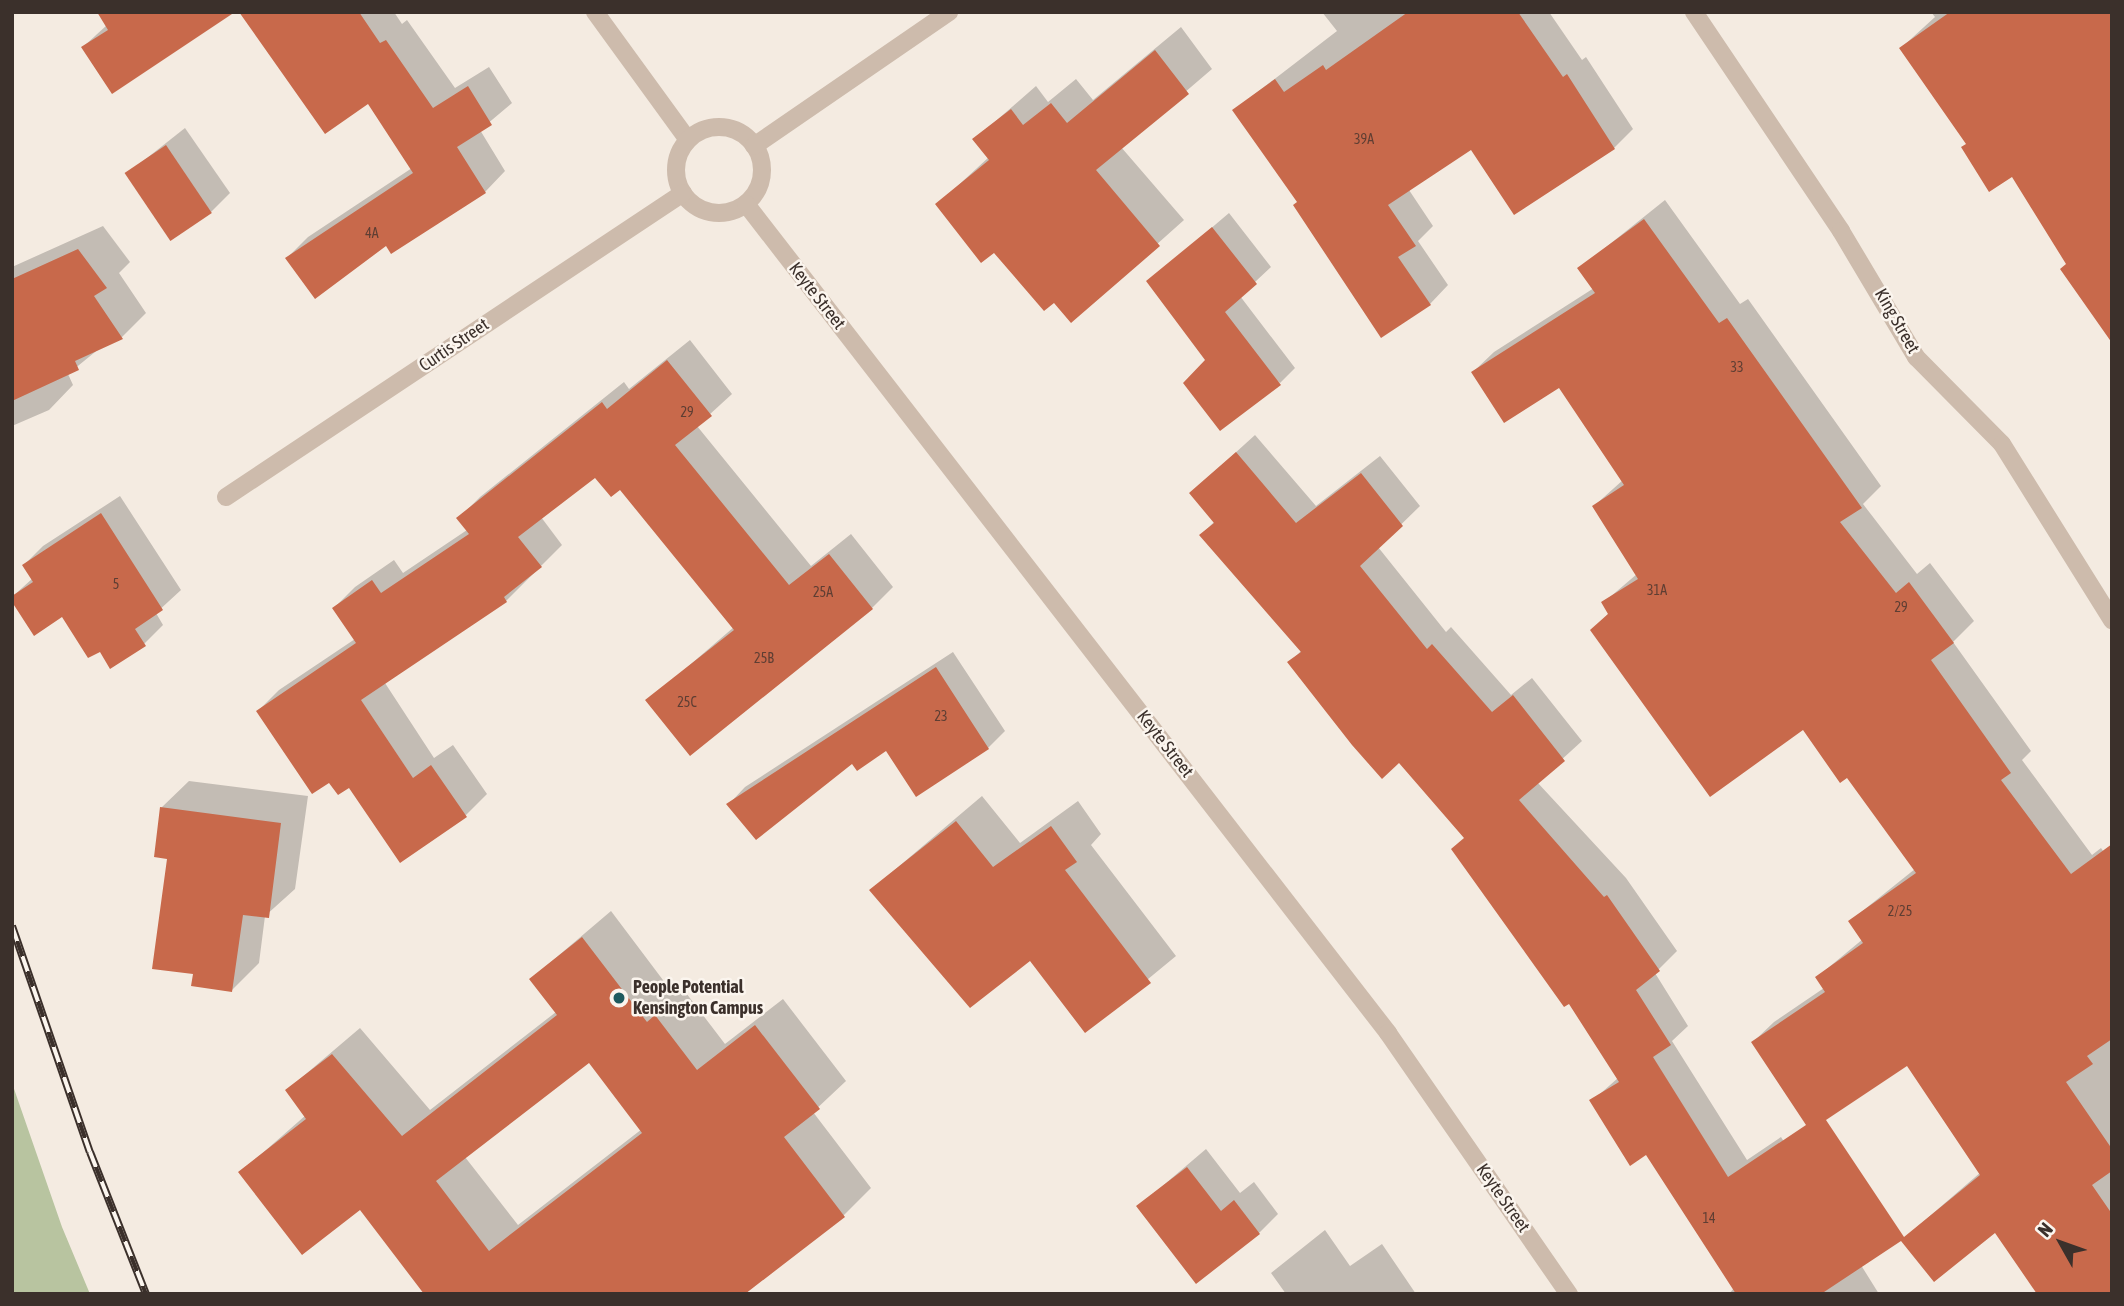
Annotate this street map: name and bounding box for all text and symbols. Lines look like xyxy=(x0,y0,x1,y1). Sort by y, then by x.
house number: 39A xyxy=(1354,131,1374,147)
house number: 4A xyxy=(365,225,379,241)
street label: Keyte Street xyxy=(784,258,850,334)
street label: King Street xyxy=(1870,285,1924,357)
street label: Curtis Street xyxy=(415,314,493,376)
house number: 33 xyxy=(1730,359,1744,375)
house number: 29 xyxy=(680,404,694,420)
house number: 5 xyxy=(113,576,119,592)
house number: 31A xyxy=(1647,582,1667,598)
house number: 25A xyxy=(813,584,833,600)
house number: 29 xyxy=(1894,599,1908,615)
house number: 25B xyxy=(754,650,774,666)
house number: 25C xyxy=(677,694,697,710)
street label: Keyte Street xyxy=(1132,706,1198,782)
house number: 23 xyxy=(934,708,948,724)
house number: 2/25 xyxy=(1888,903,1912,919)
place label: People Potential Kensington Campus xyxy=(633,977,763,1020)
marker: People Potential Kensington Campus xyxy=(611,990,627,1006)
street label: Keyte Street xyxy=(1471,1159,1535,1237)
north arrow xyxy=(2026,1208,2096,1278)
house number: 14 xyxy=(1702,1210,1716,1226)
text: N xyxy=(2033,1218,2057,1241)

